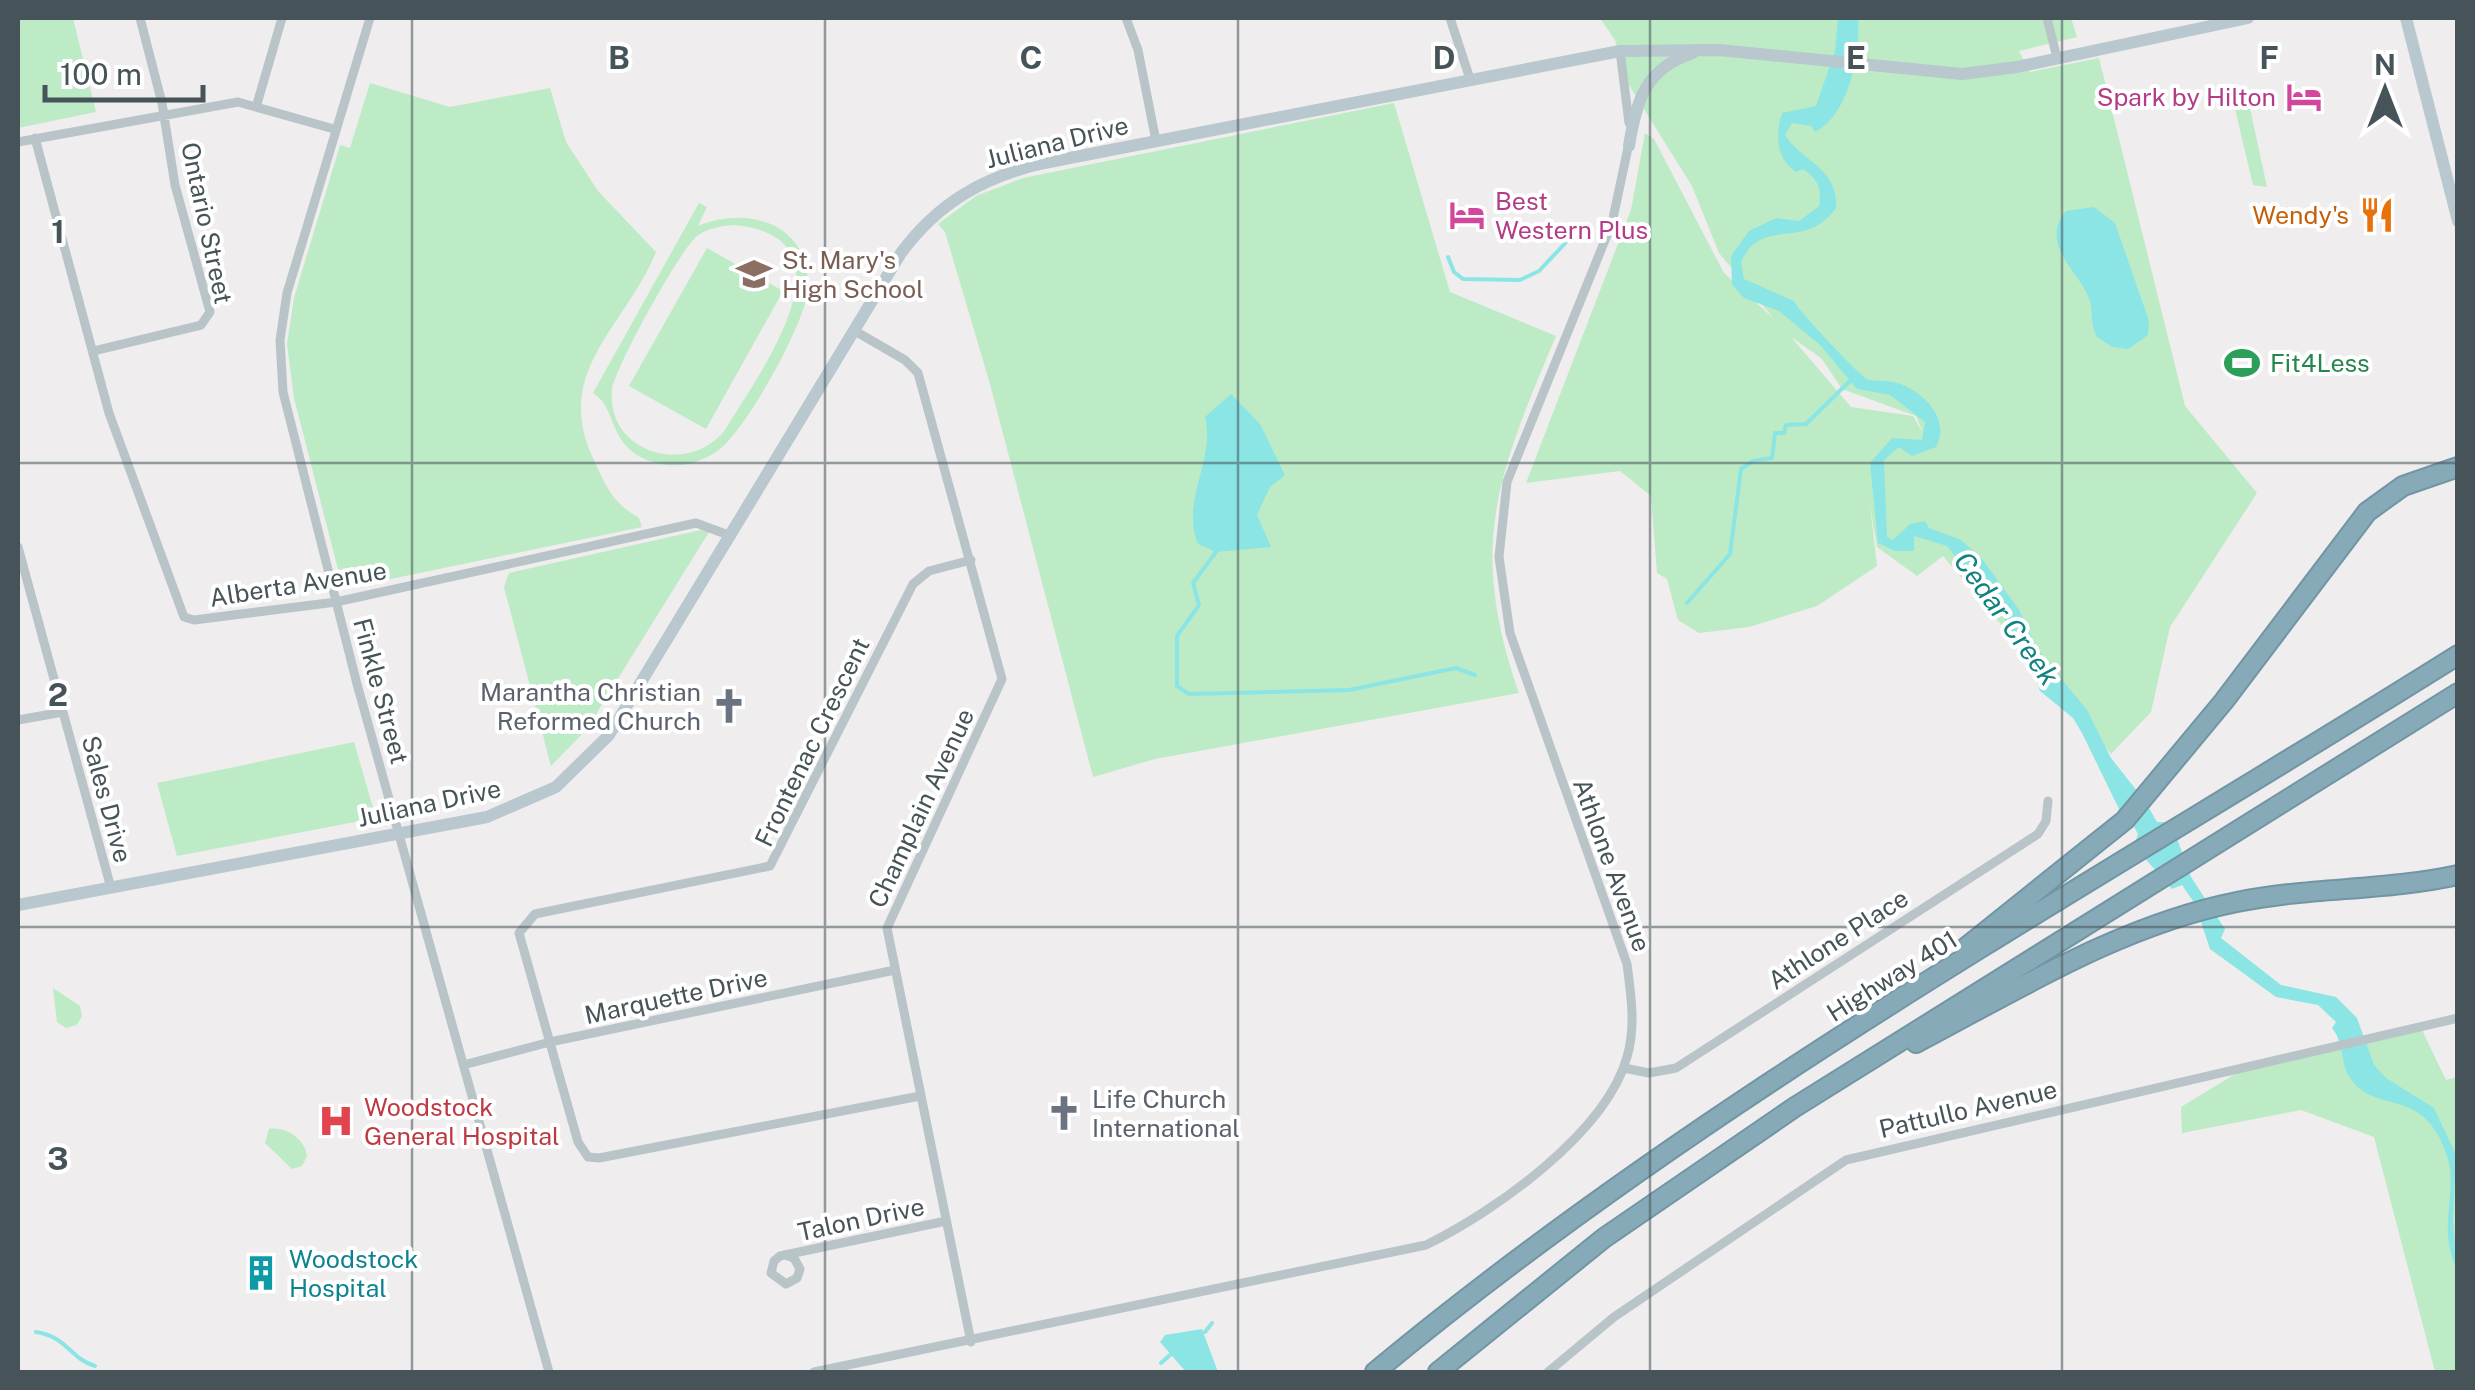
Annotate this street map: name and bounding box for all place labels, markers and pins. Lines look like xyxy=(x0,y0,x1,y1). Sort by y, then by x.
hotel icon: Spark by Hilton xyxy=(2285,78,2323,116)
place label: Spark by Hilton xyxy=(2097,82,2276,112)
place label: Best Western Plus xyxy=(1495,186,1648,245)
hotel icon: Best Western Plus xyxy=(1448,196,1486,234)
restaurant icon: Wendy's xyxy=(2358,196,2396,234)
place label: Wendy's xyxy=(2252,200,2349,230)
place label: St. Mary's High School xyxy=(782,245,924,304)
school or university icon: St. Mary's High School xyxy=(735,255,773,293)
sports icon: Fit4Less xyxy=(2223,344,2261,382)
place label: Fit4Less xyxy=(2270,348,2370,378)
place label: Marantha Christian Reformed Church xyxy=(480,677,701,736)
church icon: Marantha Christian Reformed Church xyxy=(710,687,748,725)
place label: Life Church International xyxy=(1092,1084,1240,1143)
place label: Woodstock General Hospital xyxy=(364,1092,560,1151)
church icon: Life Church International xyxy=(1045,1094,1083,1132)
hospital icon: Woodstock General Hospital xyxy=(317,1102,355,1140)
place label: Woodstock Hospital xyxy=(289,1244,418,1303)
building icon: Woodstock Hospital xyxy=(242,1254,280,1292)

